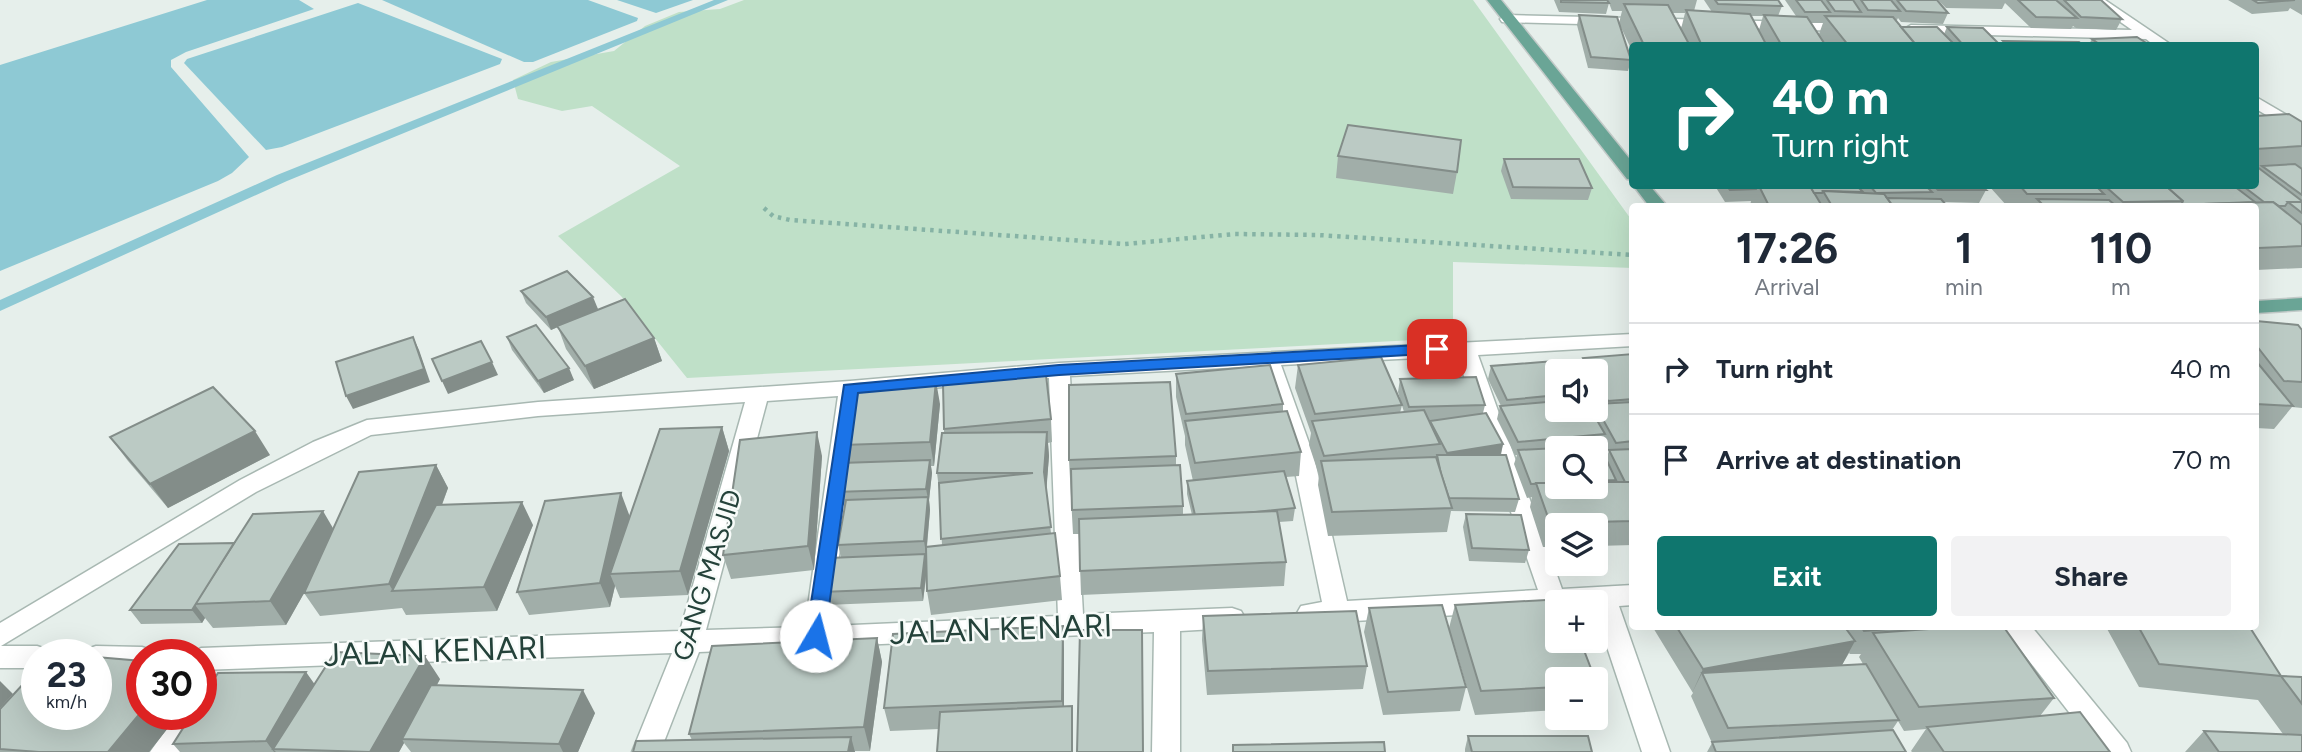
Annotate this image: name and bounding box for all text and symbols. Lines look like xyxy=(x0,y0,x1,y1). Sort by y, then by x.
text: 40 m xyxy=(1772,67,1889,126)
icon: right xyxy=(1657,70,1748,161)
text: Turn right xyxy=(1772,127,1910,165)
text: 17:26 xyxy=(1736,223,1838,274)
text: 1 xyxy=(1955,223,1973,274)
text: 110 xyxy=(2090,223,2152,274)
text: Arrival xyxy=(1755,273,1819,301)
text: min xyxy=(1945,273,1983,301)
text: m xyxy=(2111,273,2131,301)
pin xyxy=(1407,319,1467,379)
icon: arrive xyxy=(1418,330,1456,368)
icon: right xyxy=(1657,350,1695,388)
text: Turn right xyxy=(1716,353,1833,385)
text: 40 m xyxy=(2170,353,2231,385)
map controls xyxy=(1545,359,1608,730)
button: sound xyxy=(1545,359,1608,422)
button: search xyxy=(1545,436,1608,499)
icon: arrive xyxy=(1657,441,1695,479)
text: Arrive at destination xyxy=(1716,444,1961,476)
text: 70 m xyxy=(2172,444,2231,476)
street label: GANG MASJID xyxy=(666,486,748,664)
button: layers xyxy=(1545,513,1608,576)
button: Exit xyxy=(1657,536,1937,616)
button: Share xyxy=(1951,536,2231,616)
button: + xyxy=(1545,590,1608,653)
position arrow xyxy=(779,599,853,673)
street label: JALAN KENARI xyxy=(889,606,1113,652)
street label: JALAN KENARI xyxy=(323,628,547,674)
speed limit sign: 30 xyxy=(126,639,217,730)
text: 23 xyxy=(47,654,86,696)
button: − xyxy=(1545,667,1608,730)
text: km/h xyxy=(46,691,87,713)

